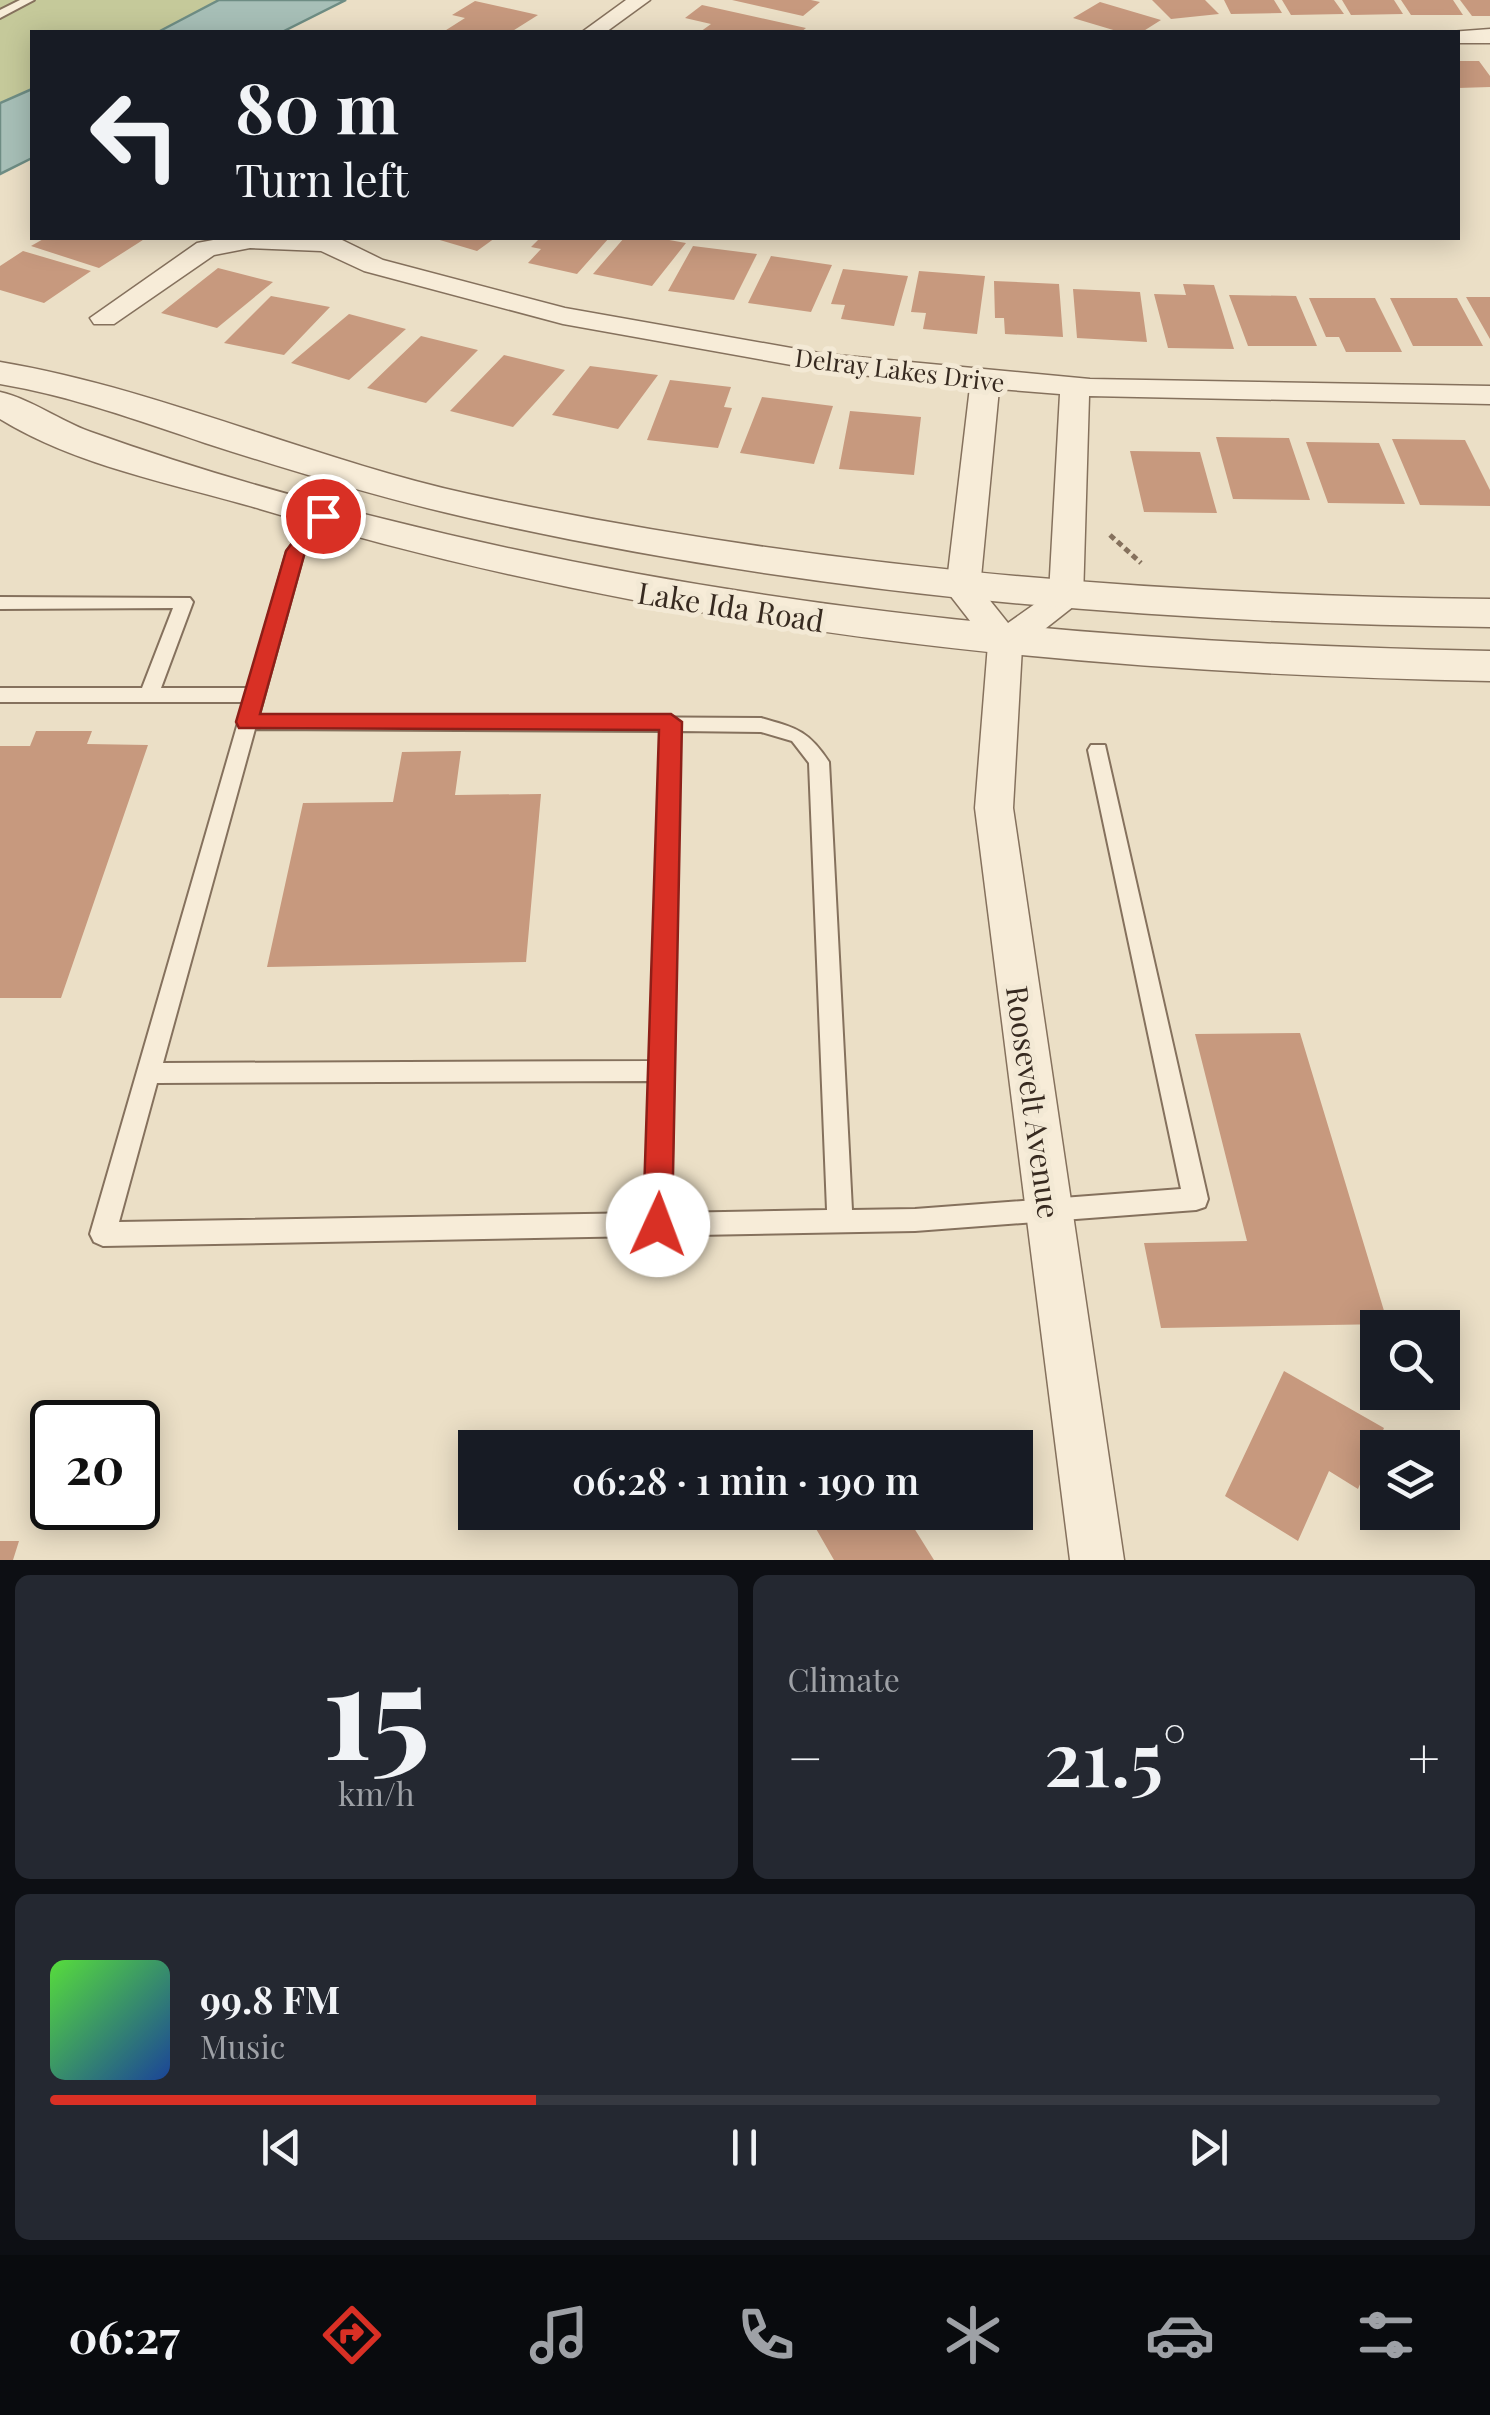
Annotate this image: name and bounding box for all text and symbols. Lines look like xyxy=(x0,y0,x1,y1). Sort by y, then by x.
text: 80 m xyxy=(235,58,399,152)
icon: left xyxy=(70,70,200,200)
text: Turn left xyxy=(235,148,409,208)
street label: Delray Lakes Drive xyxy=(793,340,1007,398)
pin xyxy=(281,474,366,559)
icon: arrive xyxy=(296,489,351,544)
street label: Lake Ida Road xyxy=(635,572,827,640)
street label: Roosevelt Avenue xyxy=(998,983,1070,1221)
position arrow xyxy=(606,1173,710,1277)
map controls xyxy=(1360,1310,1460,1530)
button: search xyxy=(1360,1310,1460,1410)
speed limit sign: 20 xyxy=(30,1400,160,1530)
button: layers xyxy=(1360,1430,1460,1530)
text: 06:28 · 1 min · 190 m xyxy=(572,1454,919,1505)
text: 15 xyxy=(322,1619,430,1793)
text: Climate xyxy=(788,1657,900,1700)
text: 21.5° xyxy=(1044,1706,1187,1806)
text: − xyxy=(788,1719,823,1793)
text: + xyxy=(1408,1719,1440,1793)
text: km/h xyxy=(338,1771,415,1814)
text: 99.8 FM xyxy=(200,1973,340,2024)
text: Music xyxy=(200,2024,285,2067)
icon: previous xyxy=(254,2120,309,2175)
icon: pause xyxy=(717,2120,772,2175)
icon: next xyxy=(1181,2120,1236,2175)
icon: directions xyxy=(317,2300,387,2370)
icon: music xyxy=(524,2300,594,2370)
icon: phone xyxy=(731,2300,801,2370)
icon: climate xyxy=(938,2300,1008,2370)
icon: car xyxy=(1145,2300,1215,2370)
icon: filters xyxy=(1351,2300,1421,2370)
text: 06:27 xyxy=(68,2305,180,2365)

